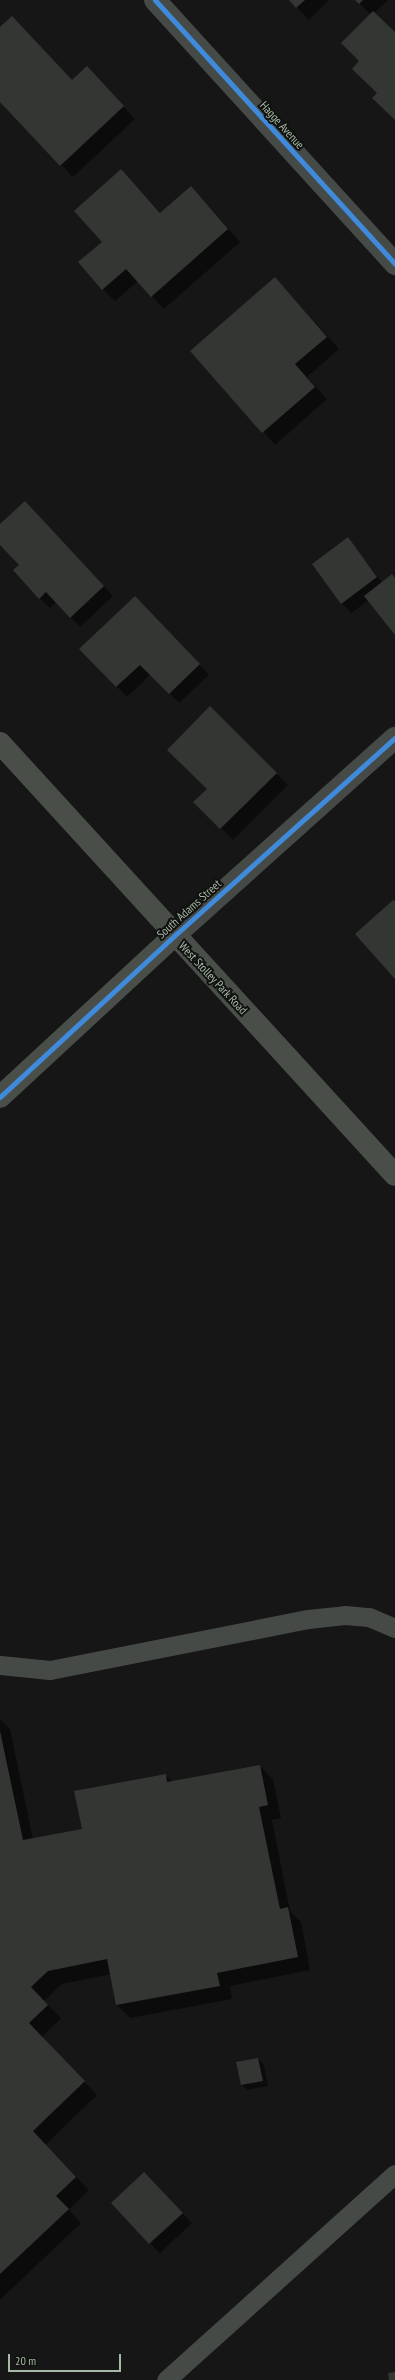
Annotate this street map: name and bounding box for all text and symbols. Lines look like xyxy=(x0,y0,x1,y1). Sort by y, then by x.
street label: Hagge Avenue xyxy=(257,98,307,152)
street label: South Adams Street xyxy=(154,876,224,942)
street label: West Stolley Park Road xyxy=(176,939,250,1017)
scale bar xyxy=(10,2346,123,2372)
text: 20 m xyxy=(15,2353,36,2368)

